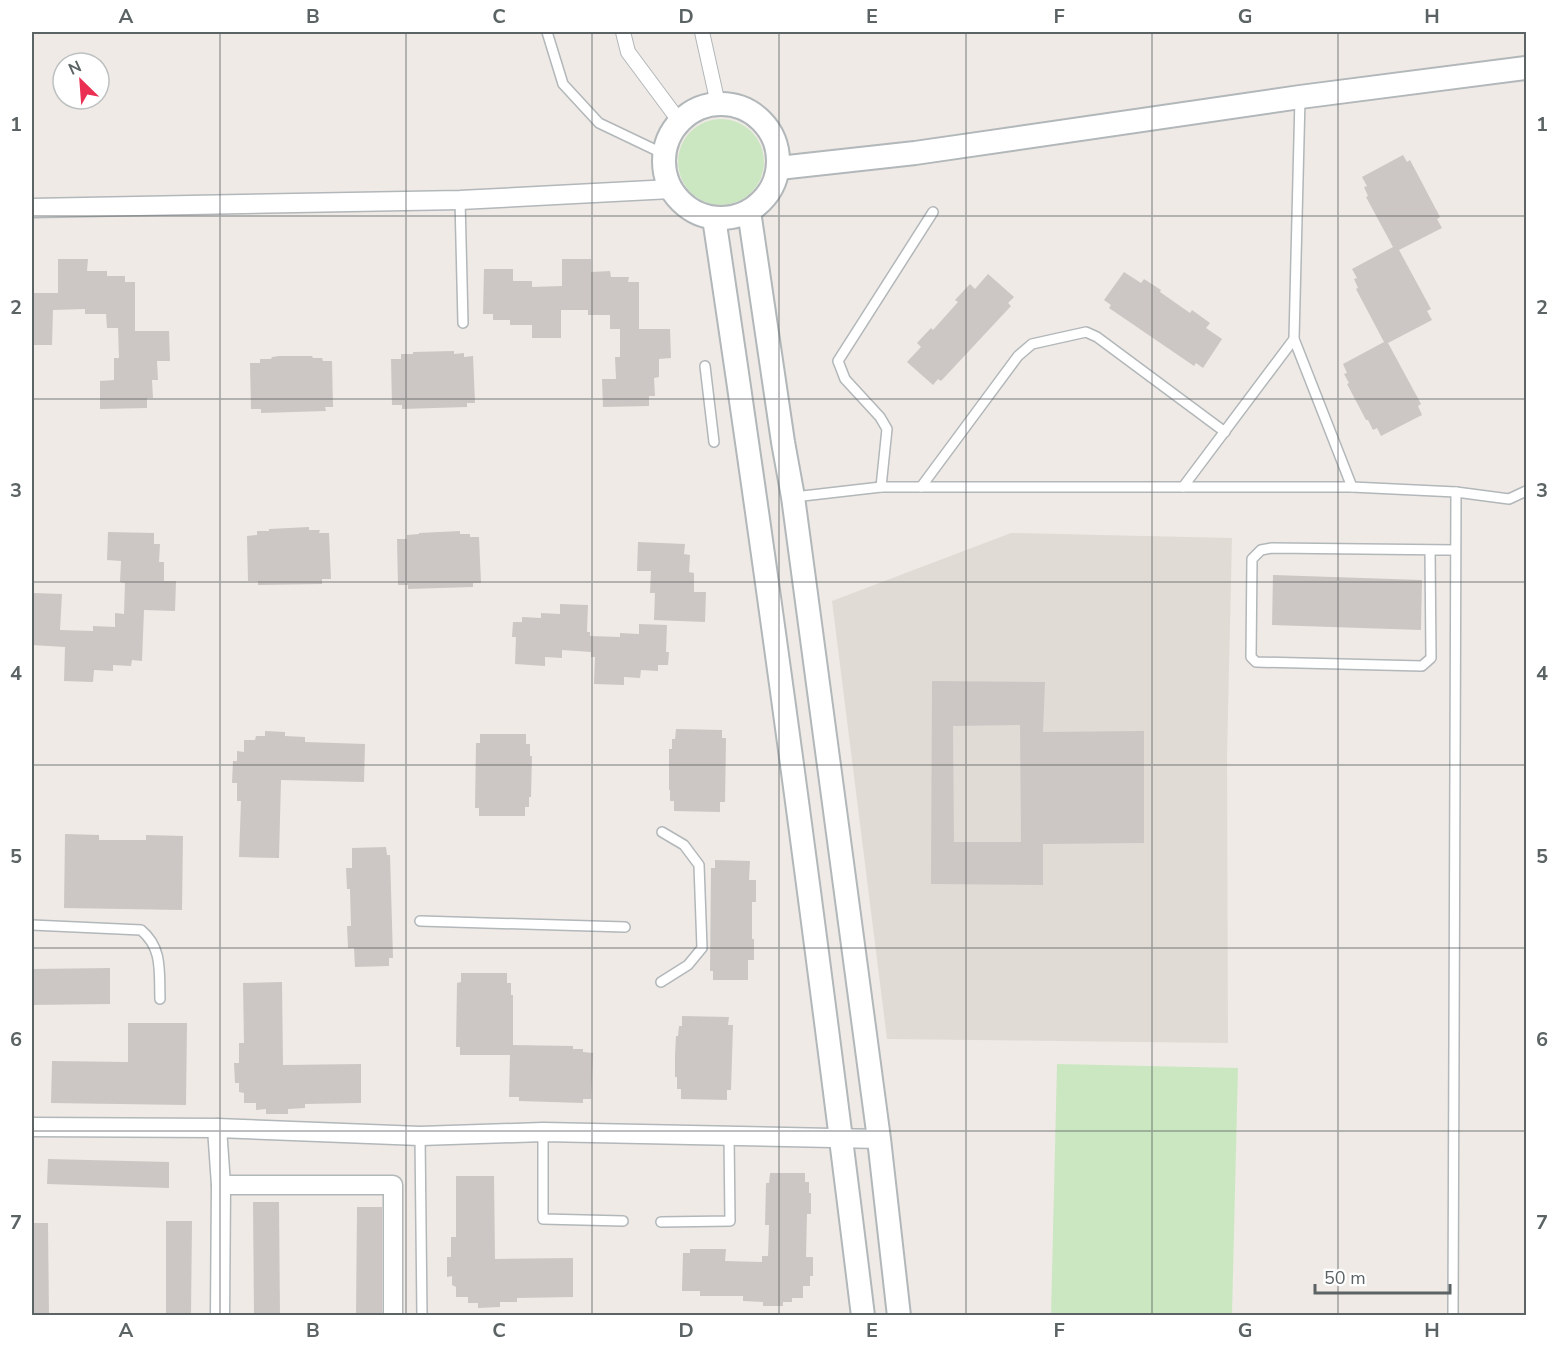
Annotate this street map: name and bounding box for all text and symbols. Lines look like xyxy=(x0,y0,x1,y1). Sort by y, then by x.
text: A xyxy=(119,3,134,30)
text: B xyxy=(306,3,320,30)
text: C xyxy=(492,3,506,30)
text: D xyxy=(678,3,694,30)
text: E xyxy=(866,3,878,30)
text: F xyxy=(1053,3,1065,30)
text: G xyxy=(1238,3,1252,30)
text: H xyxy=(1424,3,1440,30)
north arrow xyxy=(51,51,111,111)
text: N xyxy=(65,56,85,81)
text: 1 xyxy=(10,111,22,138)
text: 1 xyxy=(1536,111,1548,138)
text: 2 xyxy=(10,294,22,321)
text: 2 xyxy=(1536,294,1548,321)
text: 3 xyxy=(10,477,22,504)
text: 3 xyxy=(1536,477,1548,504)
text: 4 xyxy=(10,660,22,687)
text: 4 xyxy=(1536,660,1548,687)
text: 5 xyxy=(10,843,22,870)
text: 5 xyxy=(1536,843,1548,870)
text: 6 xyxy=(10,1026,22,1053)
text: 6 xyxy=(1536,1026,1548,1053)
text: 7 xyxy=(10,1209,22,1236)
text: 7 xyxy=(1536,1209,1548,1236)
scale bar xyxy=(1315,1257,1450,1295)
text: 50 m xyxy=(1324,1266,1366,1290)
text: A xyxy=(119,1317,134,1344)
text: B xyxy=(306,1317,320,1344)
text: C xyxy=(492,1317,506,1344)
text: D xyxy=(678,1317,694,1344)
text: E xyxy=(866,1317,878,1344)
text: F xyxy=(1053,1317,1065,1344)
text: G xyxy=(1238,1317,1252,1344)
text: H xyxy=(1424,1317,1440,1344)

